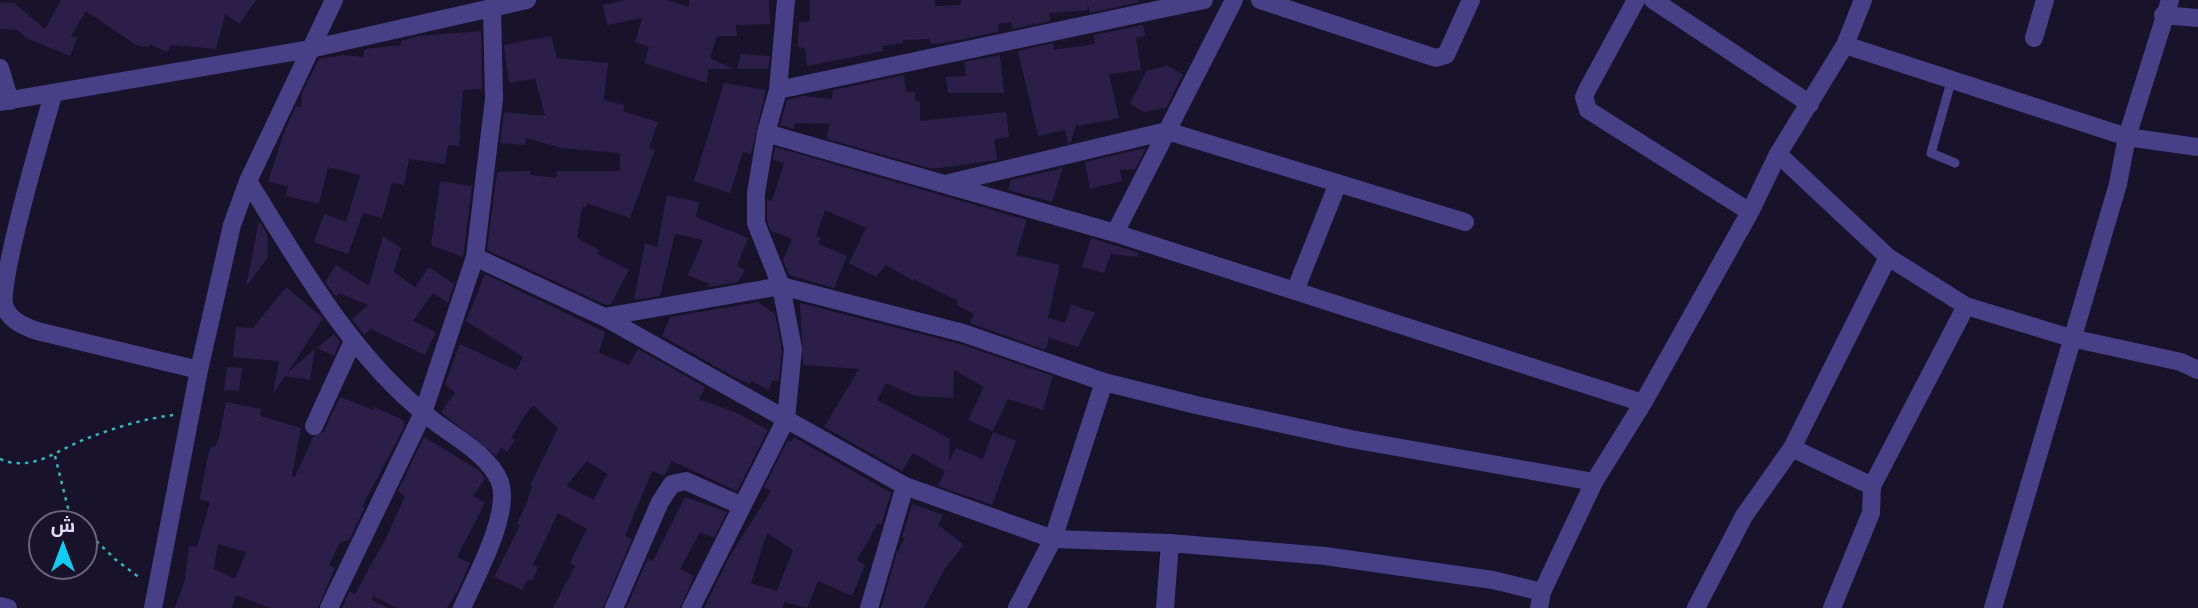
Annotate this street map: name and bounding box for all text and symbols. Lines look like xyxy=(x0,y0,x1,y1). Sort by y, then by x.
north arrow xyxy=(28,510,98,580)
text: ش xyxy=(51,514,75,537)

